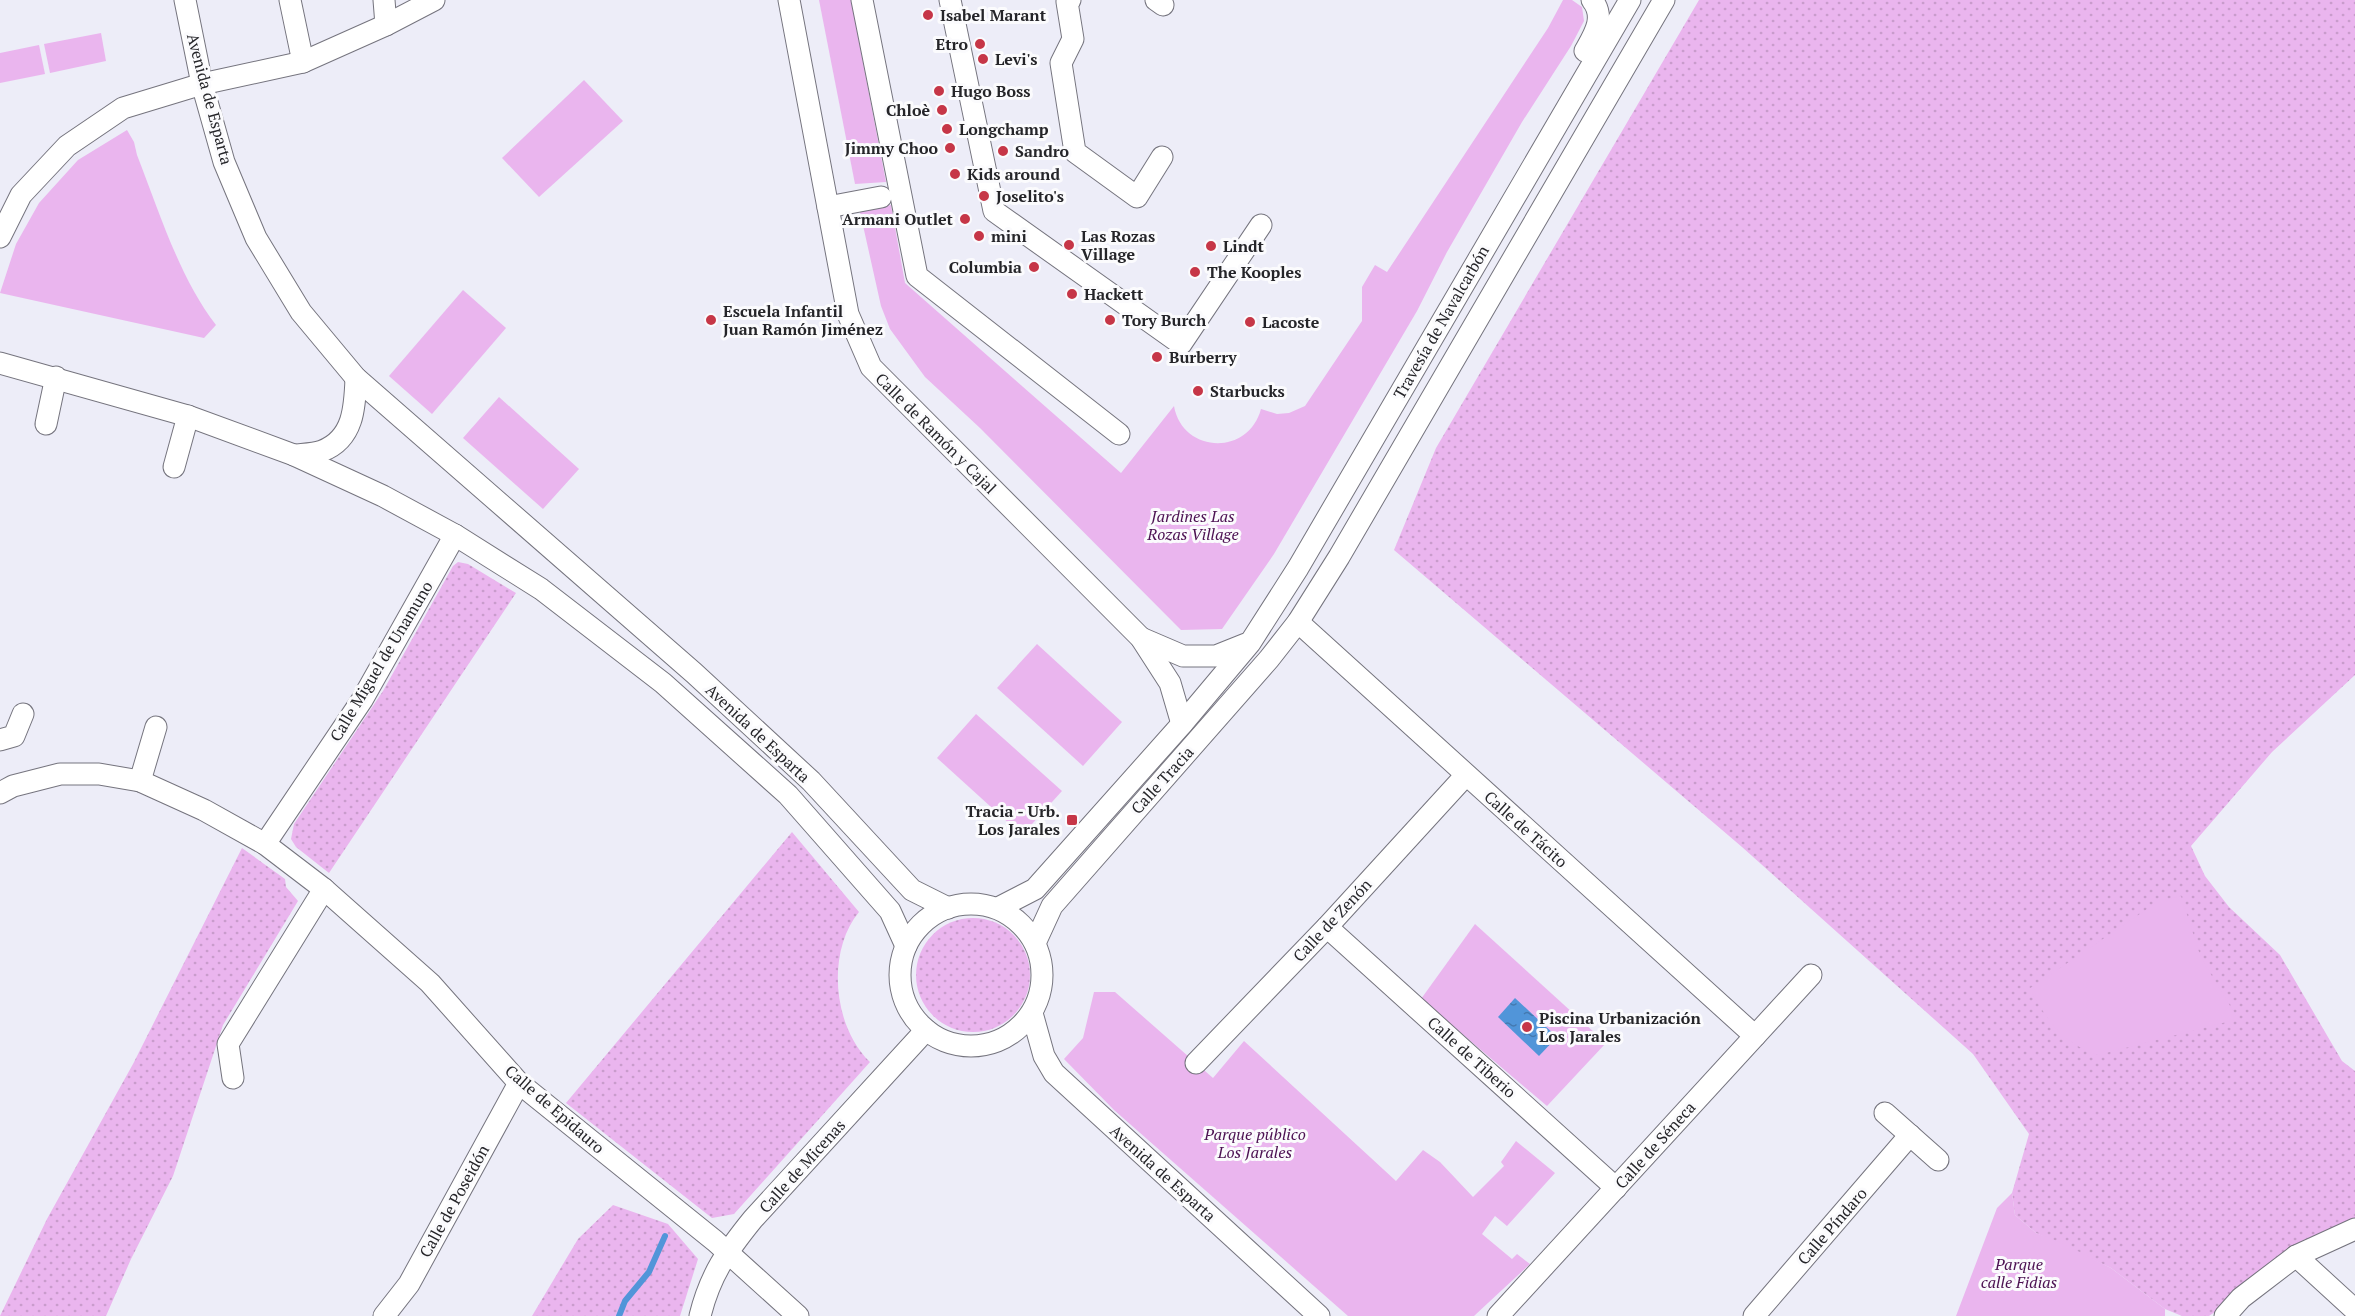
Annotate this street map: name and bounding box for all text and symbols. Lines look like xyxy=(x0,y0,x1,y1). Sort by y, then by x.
place label: Isabel Marant xyxy=(940,4,1047,26)
marker: Isabel Marant xyxy=(921,8,935,22)
street label: Avenida de Esparta xyxy=(182,31,238,167)
place label: Etro xyxy=(936,33,968,55)
marker: Etro xyxy=(973,37,987,51)
place label: Levi's xyxy=(995,48,1037,70)
marker: Levi's xyxy=(976,52,990,66)
place label: Hugo Boss xyxy=(951,80,1030,102)
marker: Hugo Boss xyxy=(932,84,946,98)
place label: Chloè xyxy=(886,99,930,121)
marker: Chloè xyxy=(935,103,949,117)
place label: Longchamp xyxy=(959,118,1049,140)
marker: Longchamp xyxy=(940,122,954,136)
place label: Jimmy Choo xyxy=(845,137,938,159)
place label: Sandro xyxy=(1015,140,1070,162)
marker: Jimmy Choo xyxy=(943,141,957,155)
marker: Sandro xyxy=(996,144,1010,158)
place label: Kids around xyxy=(967,163,1060,185)
marker: Kids around xyxy=(948,167,962,181)
place label: Joselito's xyxy=(996,185,1064,207)
marker: Joselito's xyxy=(977,189,991,203)
place label: Armani Outlet xyxy=(842,208,954,230)
marker: Armani Outlet xyxy=(958,212,972,226)
place label: mini xyxy=(991,225,1027,247)
place label: Las Rozas Village xyxy=(1081,225,1155,265)
marker: mini xyxy=(972,229,986,243)
place label: Lindt xyxy=(1223,235,1265,257)
marker: Las Rozas Village xyxy=(1062,238,1076,252)
marker: Lindt xyxy=(1204,239,1218,253)
street label: Travesía de Navalcarbón xyxy=(1388,241,1494,403)
place label: Columbia xyxy=(949,256,1022,278)
marker: Columbia xyxy=(1027,260,1041,274)
place label: The Kooples xyxy=(1207,261,1301,283)
marker: The Kooples xyxy=(1188,265,1202,279)
place label: Hackett xyxy=(1084,283,1144,305)
marker: Hackett xyxy=(1065,287,1079,301)
place label: Escuela Infantil Juan Ramón Jiménez xyxy=(723,300,883,340)
place label: Tory Burch xyxy=(1122,309,1207,331)
place label: Lacoste xyxy=(1262,311,1320,333)
marker: Escuela Infantil Juan Ramón Jiménez xyxy=(704,313,718,327)
marker: Tory Burch xyxy=(1103,313,1117,327)
marker: Lacoste xyxy=(1243,315,1257,329)
place label: Burberry xyxy=(1169,346,1237,368)
marker: Burberry xyxy=(1150,350,1164,364)
street label: Calle de Ramón y Cajal xyxy=(871,368,1002,499)
place label: Starbucks xyxy=(1210,380,1285,402)
marker: Starbucks xyxy=(1191,384,1205,398)
park label: Jardines Las Rozas Village xyxy=(1146,505,1239,545)
street label: Calle Miguel de Unamuno xyxy=(324,577,438,745)
street label: Avenida de Esparta xyxy=(701,679,815,787)
street label: Calle Tracia xyxy=(1126,741,1198,819)
street label: Calle de Tácito xyxy=(1480,786,1573,872)
place label: Tracia - Urb. Los Jarales xyxy=(965,800,1060,840)
marker: Tracia - Urb. Los Jarales xyxy=(1065,813,1079,827)
street label: Calle de Zenón xyxy=(1288,873,1377,966)
place label: Piscina Urbanización Los Jarales xyxy=(1539,1007,1701,1047)
street label: Calle de Tiberio xyxy=(1423,1011,1521,1103)
marker: Piscina Urbanización Los Jarales xyxy=(1520,1020,1534,1034)
street label: Calle de Epidauro xyxy=(501,1060,610,1158)
street label: Calle de Séneca xyxy=(1610,1097,1700,1193)
street label: Calle de Micenas xyxy=(754,1114,850,1218)
street label: Avenida de Esparta xyxy=(1105,1120,1221,1226)
park label: Parque público Los Jarales xyxy=(1203,1123,1306,1163)
street label: Calle de Poseidón xyxy=(414,1140,494,1261)
street label: Calle Píndaro xyxy=(1792,1183,1872,1269)
park label: Parque calle Fidias xyxy=(1981,1253,2058,1293)

